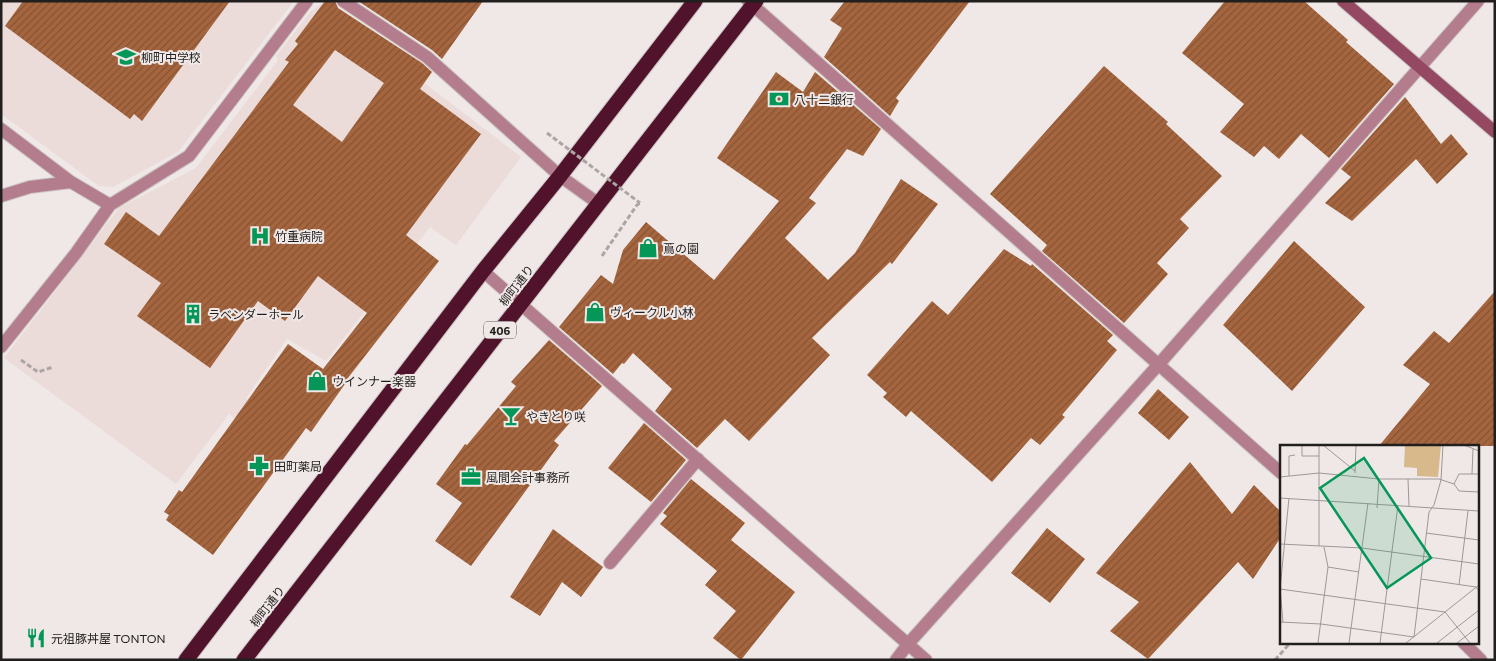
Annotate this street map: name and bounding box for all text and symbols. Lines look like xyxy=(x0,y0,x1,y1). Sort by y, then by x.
school or university icon: 柳町中学校 xyxy=(115,46,137,68)
place label: 柳町中学校 xyxy=(141,50,201,64)
bank icon: 八十二銀行 xyxy=(768,88,790,110)
place label: 八十二銀行 xyxy=(794,92,854,106)
hospital icon: 竹重病院 xyxy=(249,225,271,247)
place label: 竹重病院 xyxy=(275,229,323,243)
shop icon: 蔦の園 xyxy=(637,237,659,259)
place label: 蔦の園 xyxy=(663,241,699,255)
street label: 柳町通り xyxy=(496,262,536,308)
shop icon: ヴィークル小林 xyxy=(584,301,606,323)
building icon: ラベンダーホール xyxy=(182,303,204,325)
place label: ヴィークル小林 xyxy=(610,305,694,319)
place label: ラベンダーホール xyxy=(208,307,304,321)
road number: 406 xyxy=(484,322,516,338)
shop icon: ウインナー楽器 xyxy=(306,370,328,392)
place label: ウインナー楽器 xyxy=(332,374,416,388)
bar icon: やきとり咲 xyxy=(500,405,522,427)
place label: やきとり咲 xyxy=(526,409,586,423)
inset map xyxy=(1280,445,1478,644)
pharmacy icon: 田町薬局 xyxy=(248,455,270,477)
place label: 田町薬局 xyxy=(274,459,322,473)
office icon: 風間会計事務所 xyxy=(460,466,482,488)
place label: 風間会計事務所 xyxy=(486,470,570,484)
street label: 柳町通り xyxy=(247,583,287,629)
restaurant icon: 元祖豚丼屋 TONTON xyxy=(25,627,47,649)
place label: 元祖豚丼屋 TONTON xyxy=(51,631,166,645)

